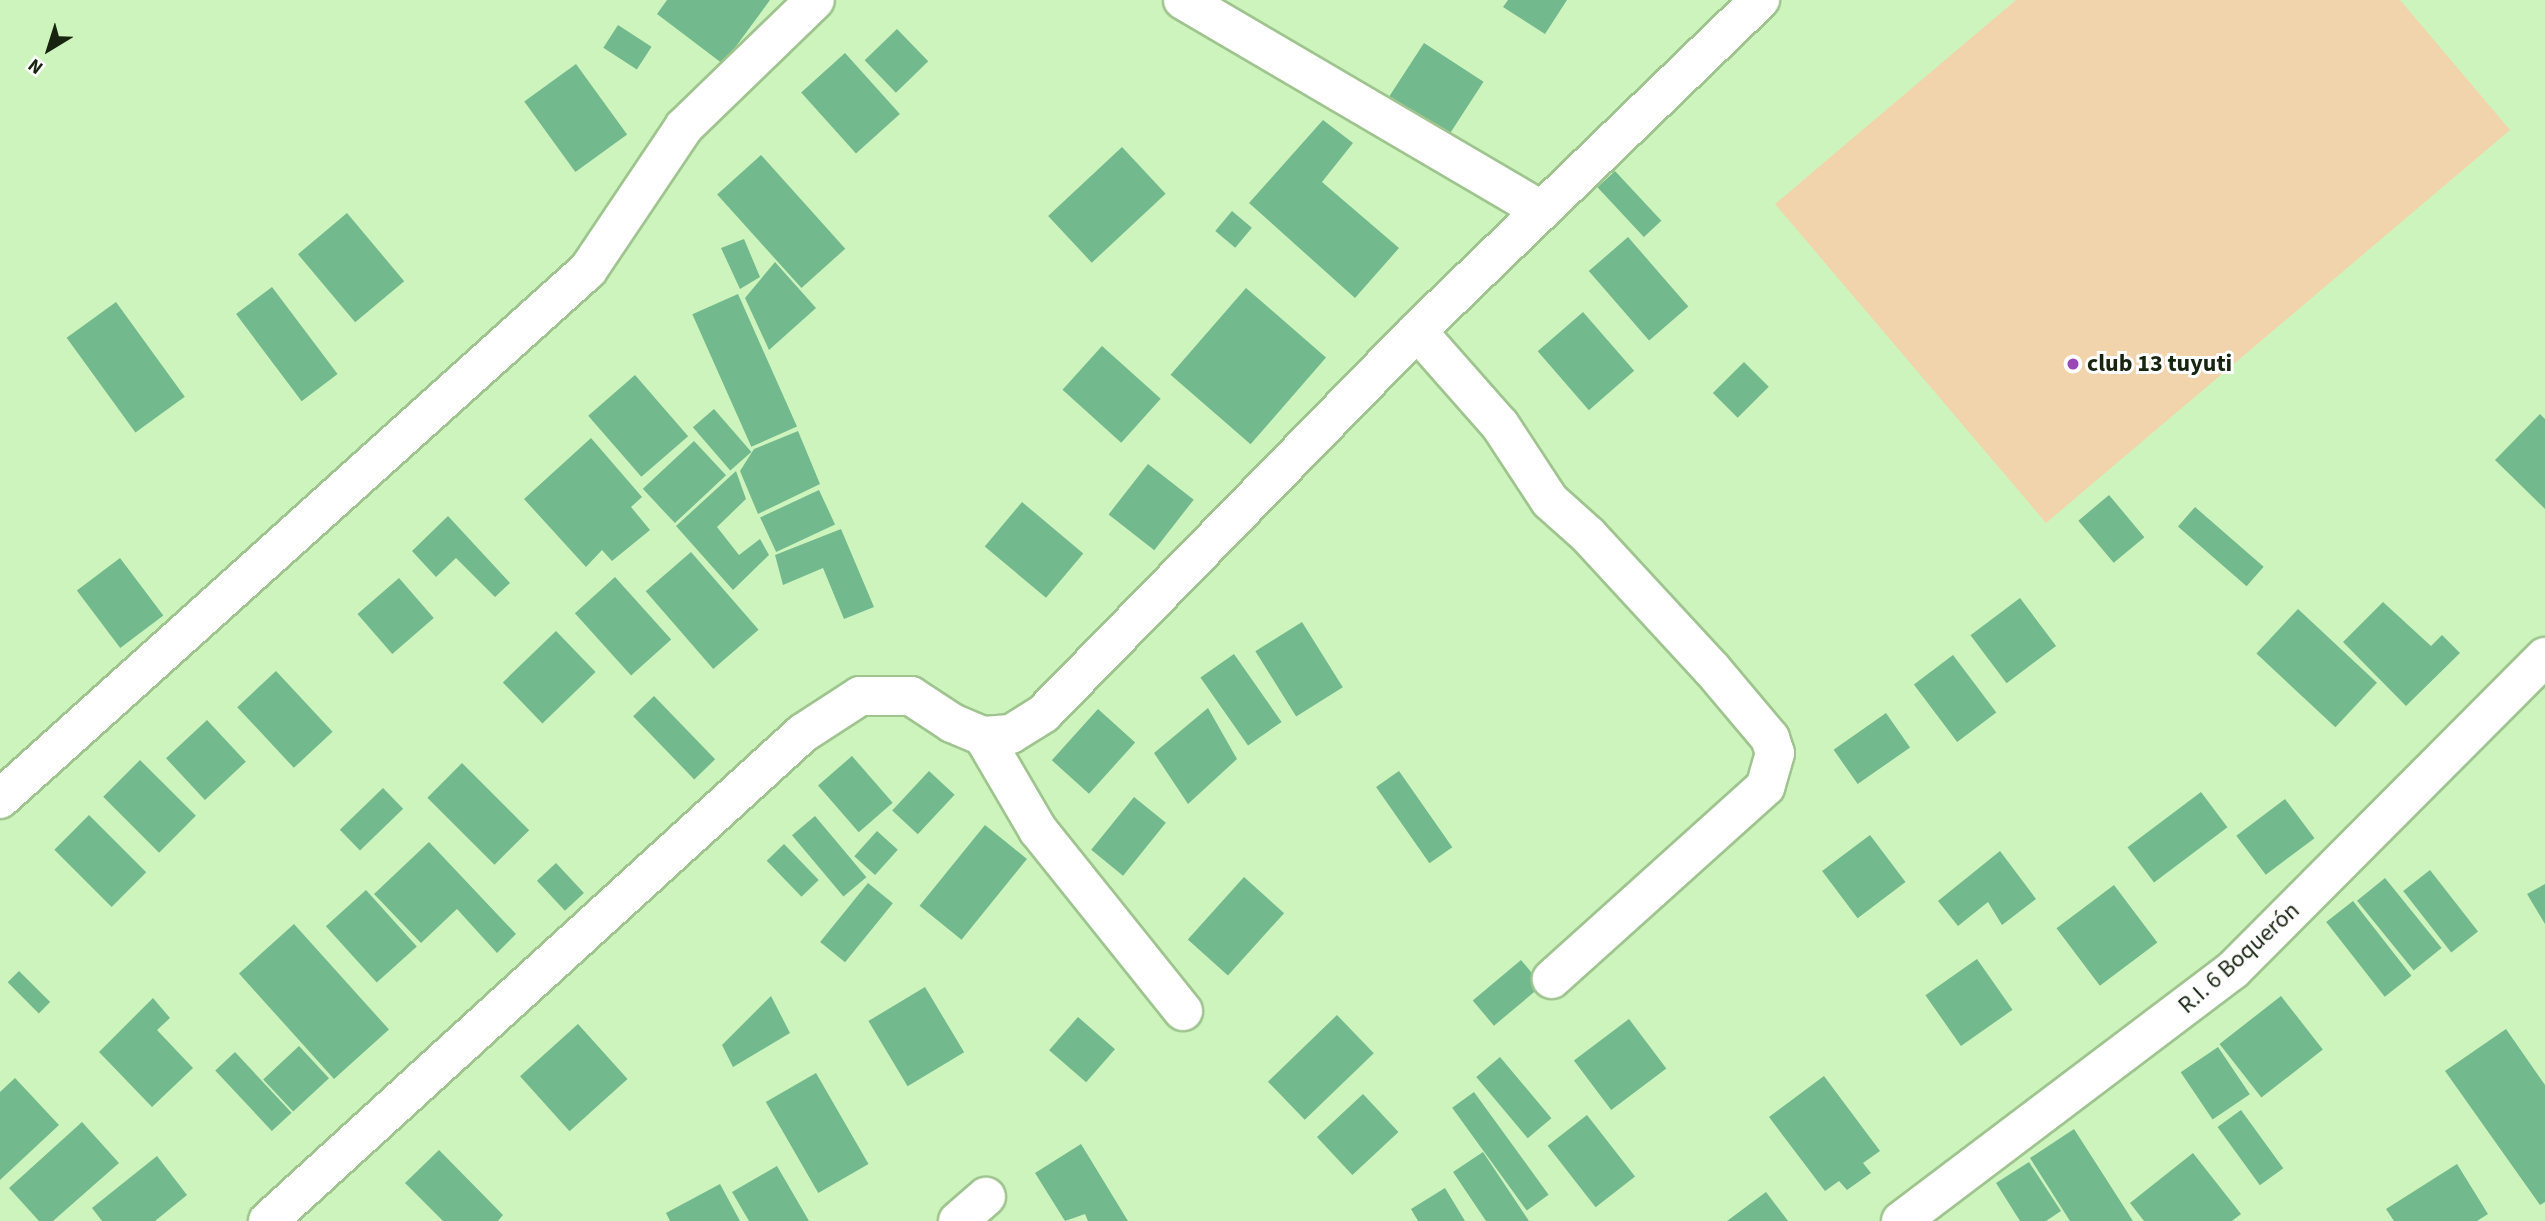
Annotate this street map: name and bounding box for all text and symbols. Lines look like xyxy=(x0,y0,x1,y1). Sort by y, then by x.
north arrow xyxy=(14,14,84,84)
text: N xyxy=(22,51,49,80)
place label: club 13 tuyuti xyxy=(2087,350,2232,378)
marker: club 13 tuyuti xyxy=(2065,356,2081,372)
street label: R.I. 6 Boquerón xyxy=(2172,896,2306,1020)

